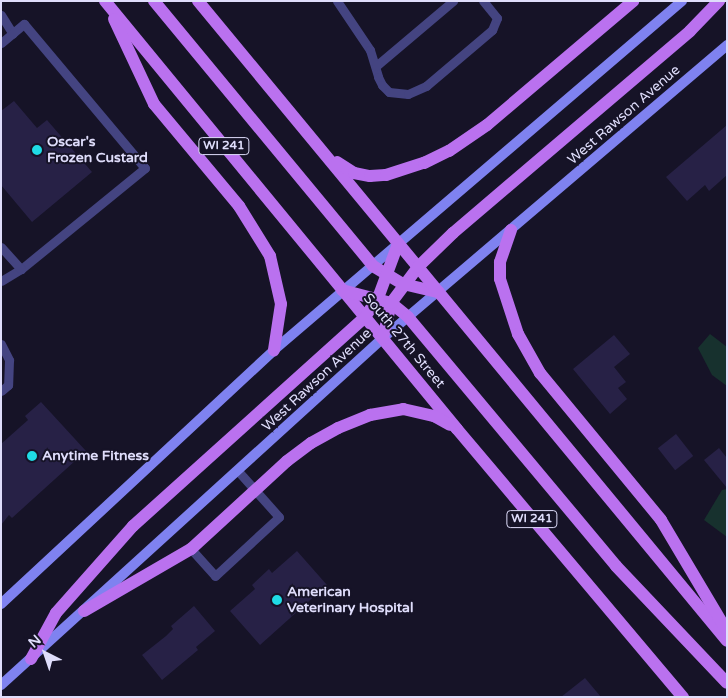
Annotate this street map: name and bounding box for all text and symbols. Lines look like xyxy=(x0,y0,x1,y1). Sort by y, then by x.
street label: West Rawson Avenue xyxy=(564,62,684,168)
place label: Oscar's Frozen Custard xyxy=(47,134,148,166)
road number: WI 241 xyxy=(198,136,250,156)
marker: Oscar's Frozen Custard xyxy=(31,144,43,156)
street label: South 27th Street xyxy=(360,290,448,392)
street label: West Rawson Avenue xyxy=(259,325,375,435)
place label: Anytime Fitness xyxy=(42,448,149,464)
marker: Anytime Fitness xyxy=(26,450,38,462)
road number: WI 241 xyxy=(506,509,558,528)
place label: American Veterinary Hospital xyxy=(287,584,413,616)
marker: American Veterinary Hospital xyxy=(271,594,283,606)
north arrow xyxy=(20,628,70,678)
text: N xyxy=(25,631,45,651)

